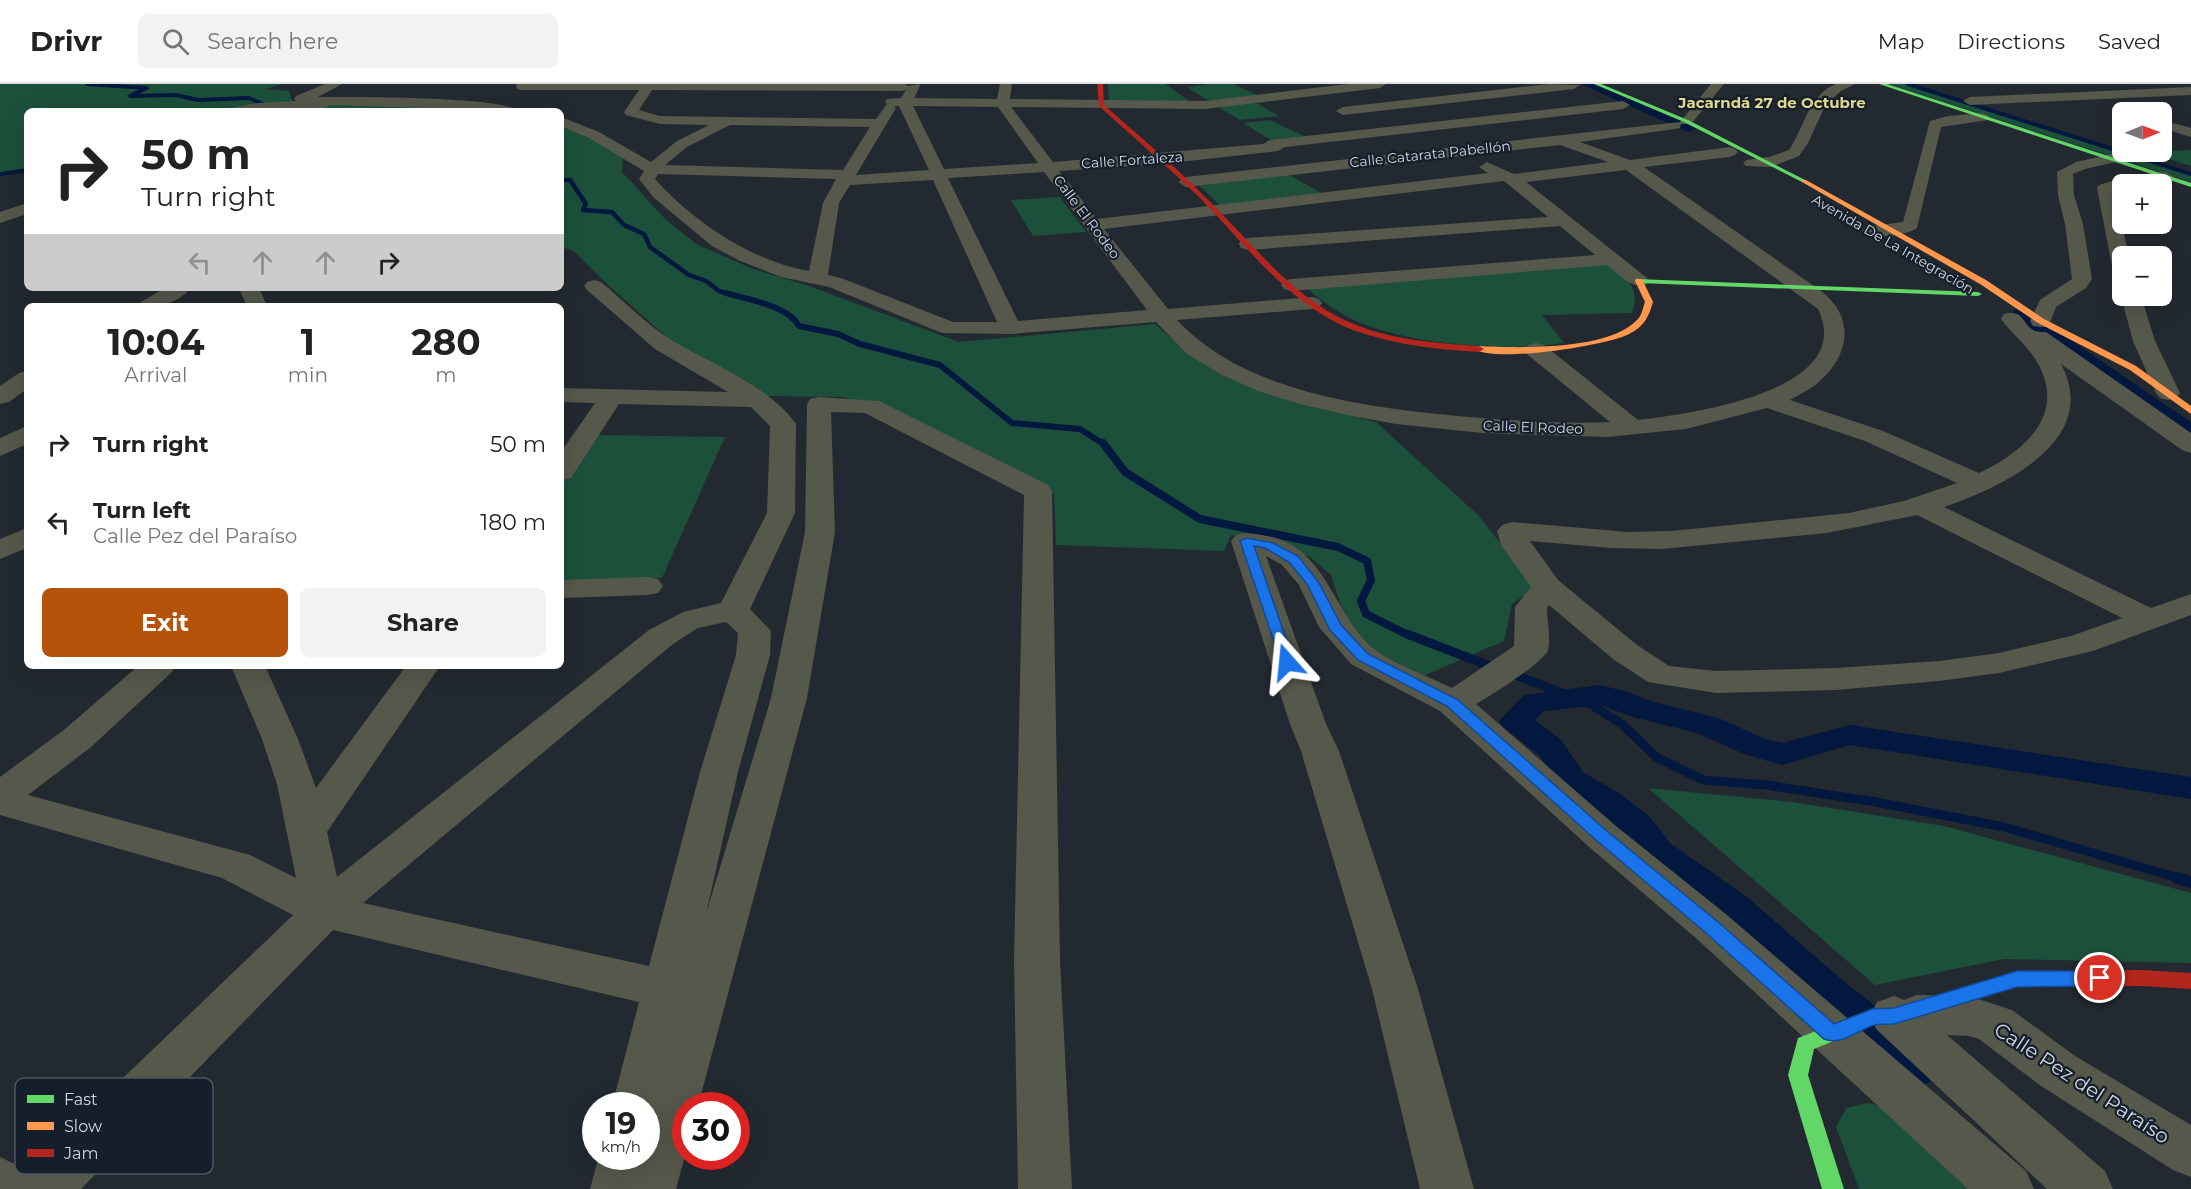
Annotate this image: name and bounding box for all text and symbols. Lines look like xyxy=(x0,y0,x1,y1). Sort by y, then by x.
search box xyxy=(138,14,558,68)
text: Drivr xyxy=(30,24,102,58)
icon: search xyxy=(159,25,192,58)
text: Search here xyxy=(207,28,338,55)
text: Map xyxy=(1878,29,1924,54)
text: Directions xyxy=(1957,29,2065,54)
text: Saved xyxy=(2098,29,2161,54)
district label: Jacarndá 27 de Octubre xyxy=(1677,93,1866,112)
north arrow xyxy=(2112,102,2172,162)
map controls xyxy=(2112,102,2172,306)
text: 50 m xyxy=(141,128,250,180)
icon: right xyxy=(42,132,120,210)
street label: Calle Catarata Pabellón xyxy=(1349,137,1511,171)
street label: Calle Fortaleza xyxy=(1080,147,1184,173)
street label: Calle El Rodeo xyxy=(1050,172,1124,263)
button: + xyxy=(2112,174,2172,234)
text: Turn right xyxy=(141,180,276,213)
street label: Avenida De La Integración xyxy=(1809,190,1977,298)
icon: left xyxy=(183,246,216,279)
icon: ahead xyxy=(246,246,279,279)
icon: ahead xyxy=(309,246,342,279)
icon: right xyxy=(372,246,405,279)
button: − xyxy=(2112,246,2172,306)
text: 10:04 xyxy=(107,320,205,364)
text: 1 xyxy=(301,320,315,364)
text: 280 xyxy=(411,320,481,364)
text: Arrival xyxy=(124,363,187,387)
text: min xyxy=(288,363,328,387)
text: m xyxy=(435,363,457,387)
street label: Calle El Rodeo xyxy=(1483,416,1584,438)
icon: right xyxy=(42,428,75,461)
text: Turn right xyxy=(93,431,208,458)
text: 50 m xyxy=(490,431,546,458)
text: Turn left xyxy=(93,497,191,524)
icon: left xyxy=(42,506,75,539)
text: 180 m xyxy=(480,509,546,536)
text: Calle Pez del Paraíso xyxy=(93,524,297,548)
button: Exit xyxy=(42,588,288,657)
button: Share xyxy=(300,588,546,657)
position arrow xyxy=(1255,630,1319,694)
pin xyxy=(2074,952,2125,1003)
icon: arrive xyxy=(2083,961,2116,994)
street label: Calle Pez del Paraíso xyxy=(1990,1017,2174,1149)
legend xyxy=(15,1078,213,1174)
text: Fast xyxy=(64,1090,98,1109)
speed limit sign: 30 xyxy=(672,1092,750,1170)
text: 19 xyxy=(606,1105,636,1142)
text: Slow xyxy=(64,1117,102,1136)
text: km/h xyxy=(601,1137,641,1156)
text: Jam xyxy=(63,1144,98,1163)

